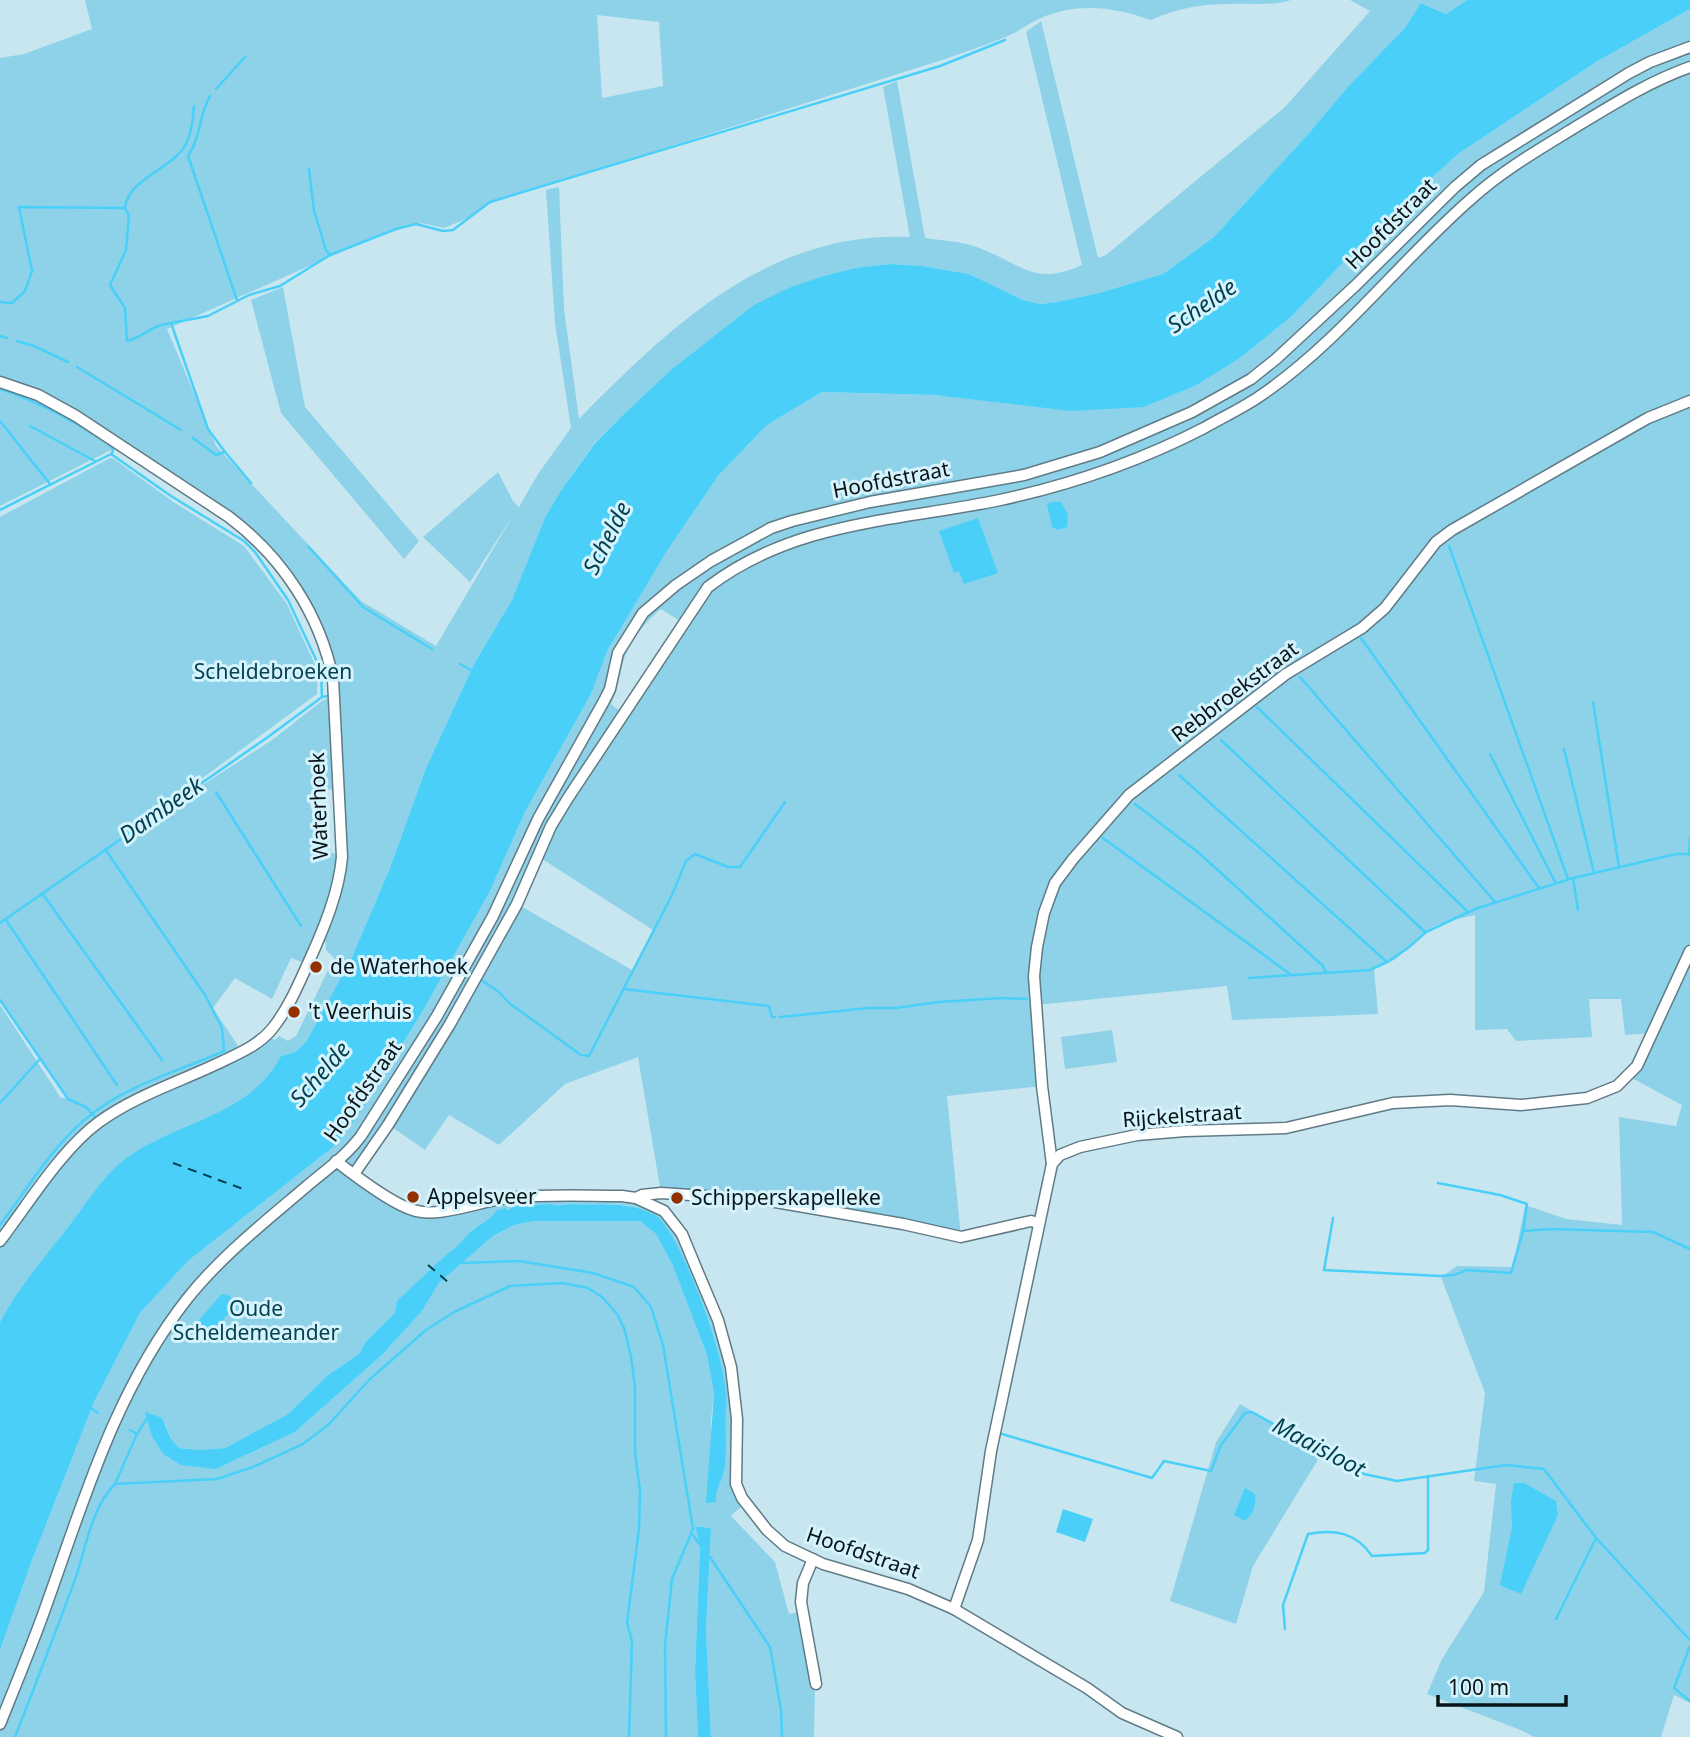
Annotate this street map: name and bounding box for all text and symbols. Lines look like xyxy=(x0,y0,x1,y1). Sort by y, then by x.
street label: Hoofdstraat xyxy=(1339,171,1442,275)
water label: Schelde xyxy=(1160,270,1243,340)
street label: Hoofdstraat xyxy=(830,454,952,504)
water label: Schelde xyxy=(574,496,638,579)
street label: Rebbroekstraat xyxy=(1165,634,1304,748)
park label: Scheldebroeken xyxy=(194,657,352,685)
street label: Waterhoek xyxy=(302,751,334,860)
water label: Dambeek xyxy=(112,768,210,850)
place label: de Waterhoek xyxy=(330,952,469,980)
marker: de Waterhoek xyxy=(308,959,324,975)
place label: 't Veerhuis xyxy=(308,997,412,1025)
marker: 't Veerhuis xyxy=(286,1004,302,1020)
water label: Schelde xyxy=(282,1034,357,1113)
street label: Hoofdstraat xyxy=(317,1034,408,1147)
street label: Rijckelstraat xyxy=(1121,1097,1243,1133)
place label: Appelsveer xyxy=(427,1182,537,1210)
place label: Schipperskapelleke xyxy=(691,1183,881,1211)
marker: Appelsveer xyxy=(405,1189,421,1205)
marker: Schipperskapelleke xyxy=(669,1190,685,1206)
park label: Oude Scheldemeander xyxy=(173,1294,339,1346)
water label: Maaisloot xyxy=(1267,1408,1373,1485)
street label: Hoofdstraat xyxy=(803,1520,924,1585)
scale bar xyxy=(1438,1664,1566,1708)
text: 100 m xyxy=(1448,1673,1509,1701)

